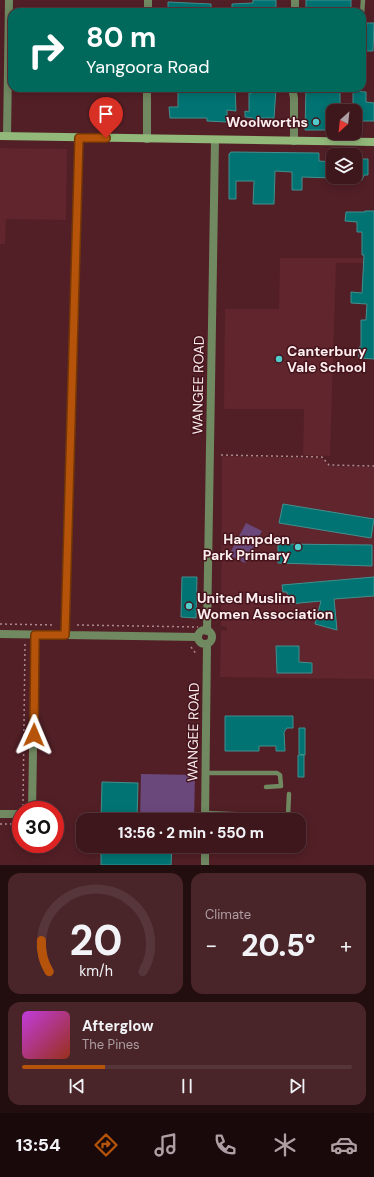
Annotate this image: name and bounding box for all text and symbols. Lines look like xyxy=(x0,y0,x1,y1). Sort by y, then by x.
text: 80 m xyxy=(86,19,156,56)
icon: right xyxy=(20,24,72,76)
text: Yangoora Road xyxy=(86,55,209,79)
pin xyxy=(89,97,123,138)
icon: arrive xyxy=(95,103,117,125)
north arrow xyxy=(326,104,362,140)
map controls xyxy=(326,104,362,184)
place label: Woolworths xyxy=(226,113,308,131)
marker: Woolworths xyxy=(311,117,321,127)
button: layers xyxy=(326,148,362,184)
street label: WANGEE ROAD xyxy=(188,335,208,435)
place label: Canterbury Vale School xyxy=(287,342,367,376)
marker: Canterbury Vale School xyxy=(274,354,284,364)
place label: Hampden Park Primary xyxy=(203,530,291,564)
marker: Hampden Park Primary xyxy=(293,542,303,552)
place label: United Muslim Women Association xyxy=(197,589,333,623)
marker: United Muslim Women Association xyxy=(184,601,194,611)
street label: WANGEE ROAD xyxy=(183,682,203,782)
position arrow xyxy=(13,714,55,756)
speed limit sign: 30 xyxy=(12,801,64,853)
text: 13:56 · 2 min · 550 m xyxy=(118,823,264,843)
text: Climate xyxy=(205,906,251,923)
text: 20 xyxy=(69,913,122,967)
text: 20.5° xyxy=(241,926,316,965)
text: − xyxy=(205,931,217,960)
text: + xyxy=(340,931,352,960)
text: km/h xyxy=(79,961,112,979)
text: Afterglow xyxy=(82,1016,154,1036)
text: The Pines xyxy=(82,1036,140,1053)
icon: previous xyxy=(66,1075,88,1097)
icon: pause xyxy=(176,1075,198,1097)
icon: next xyxy=(286,1075,308,1097)
icon: directions xyxy=(92,1131,120,1159)
icon: music xyxy=(152,1131,180,1159)
icon: phone xyxy=(211,1131,239,1159)
icon: climate xyxy=(271,1131,299,1159)
icon: car xyxy=(330,1131,358,1159)
text: 13:54 xyxy=(16,1133,61,1157)

